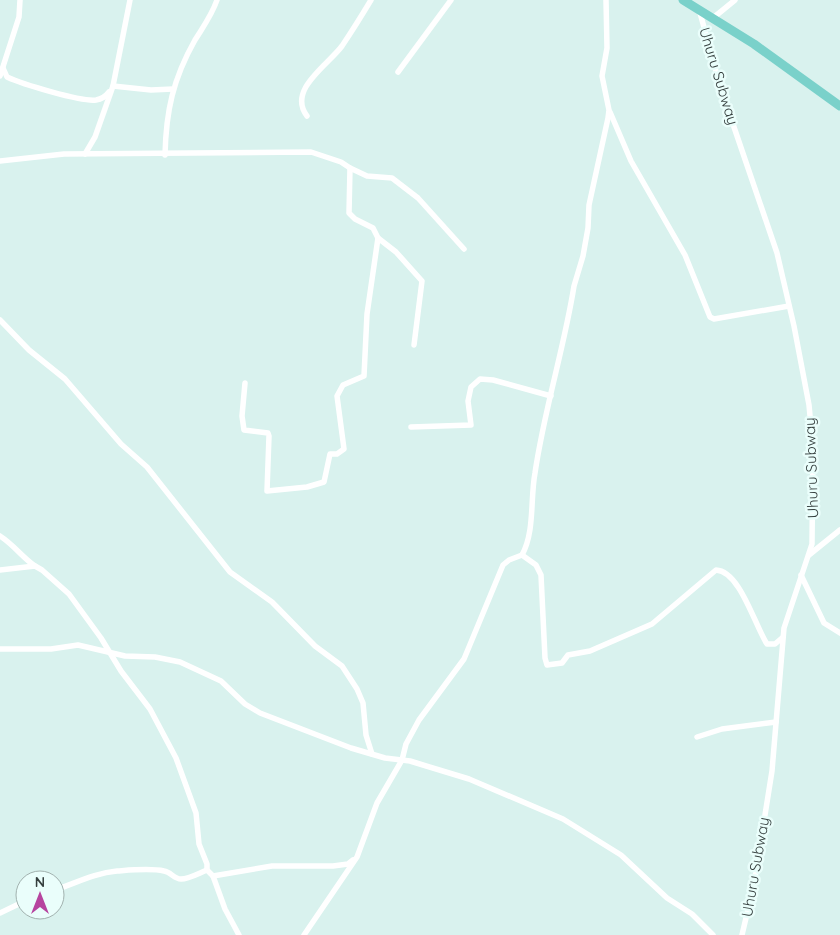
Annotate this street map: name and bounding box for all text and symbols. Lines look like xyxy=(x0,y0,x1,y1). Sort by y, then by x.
street label: Uhuru Subway xyxy=(695,25,743,127)
street label: Uhuru Subway xyxy=(800,417,822,519)
street label: Uhuru Subway xyxy=(737,816,773,918)
north arrow xyxy=(15,870,65,920)
text: N xyxy=(35,873,45,891)

